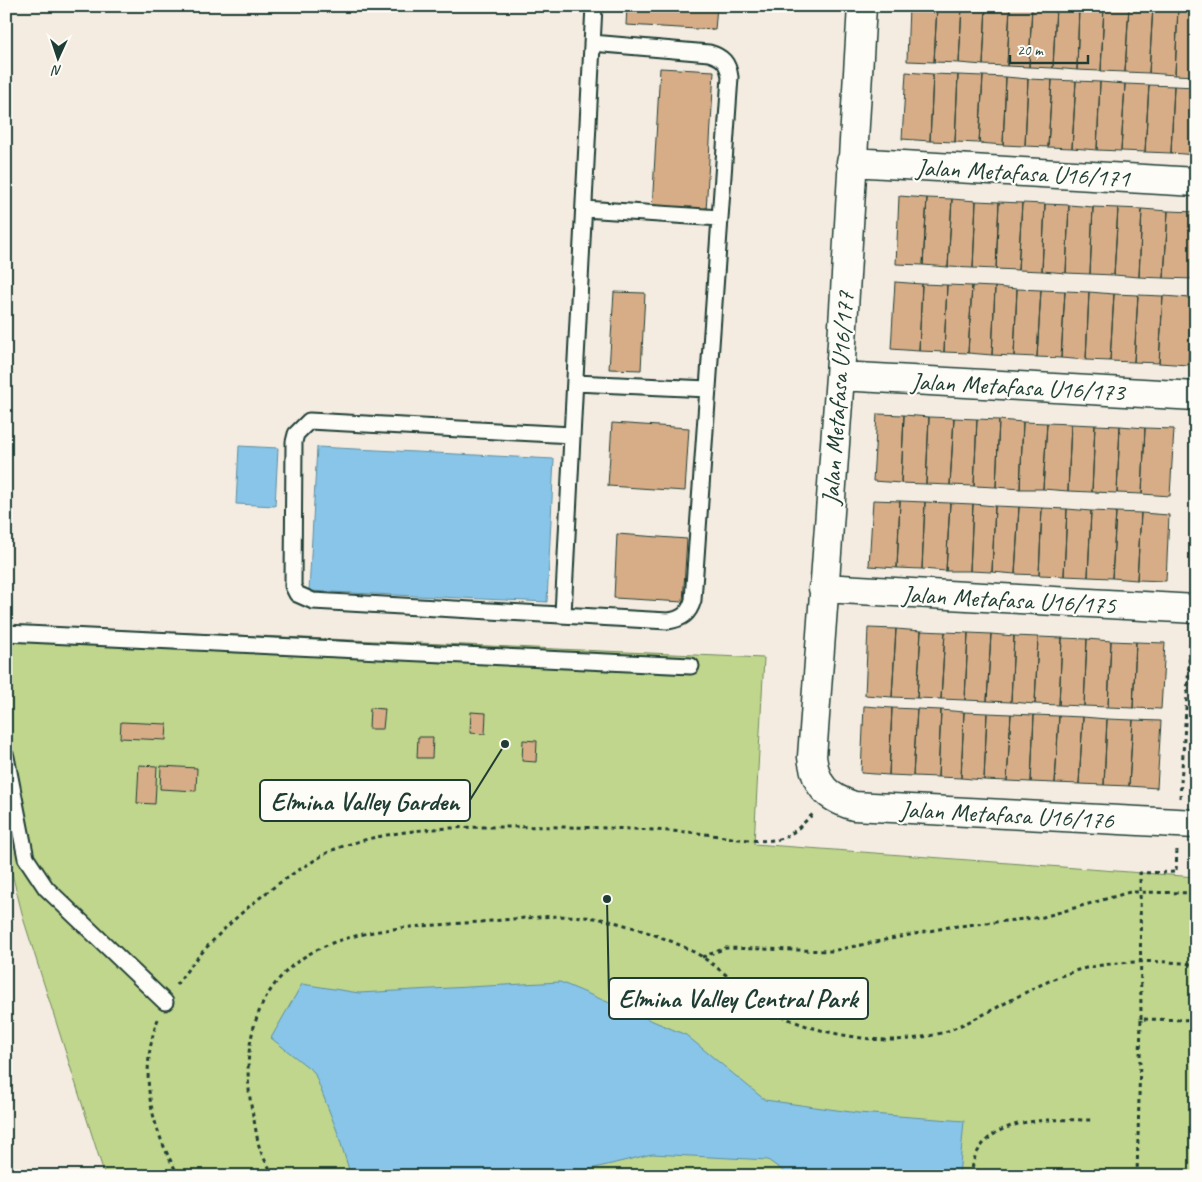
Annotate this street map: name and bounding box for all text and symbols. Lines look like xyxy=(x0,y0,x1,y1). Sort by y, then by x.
north arrow xyxy=(32,32,82,82)
scale bar xyxy=(1010,32,1087,64)
text: 20 m xyxy=(1017,41,1044,60)
text: N xyxy=(50,62,62,79)
street label: Jalan Metafasa U16/171 xyxy=(914,151,1132,195)
street label: Jalan Metafasa U16/177 xyxy=(815,289,862,507)
street label: Jalan Metafasa U16/173 xyxy=(909,365,1127,409)
street label: Jalan Metafasa U16/175 xyxy=(900,578,1118,622)
callout: Elmina Valley Garden xyxy=(260,780,470,821)
text: Elmina Valley Garden xyxy=(271,785,461,818)
street label: Jalan Metafasa U16/176 xyxy=(898,793,1115,837)
callout: Elmina Valley Central Park xyxy=(609,978,868,1019)
text: Elmina Valley Central Park xyxy=(619,982,860,1015)

